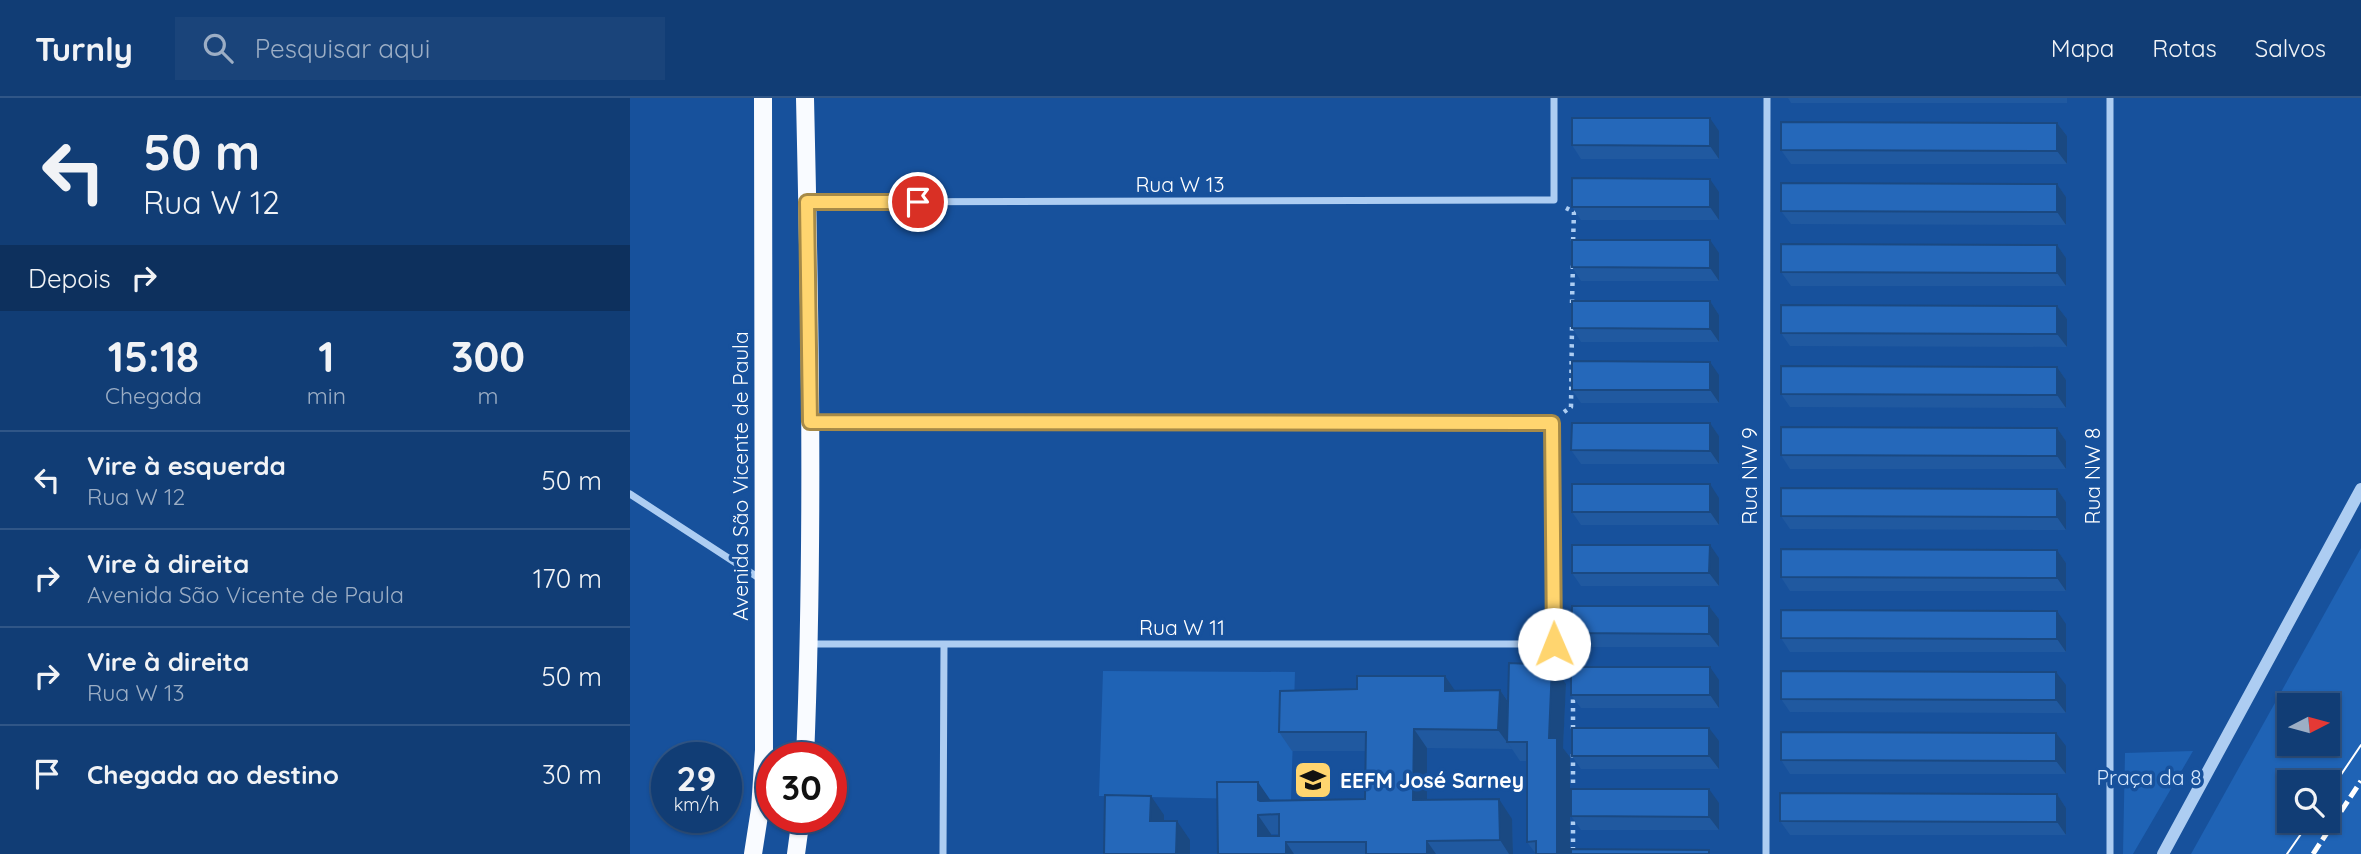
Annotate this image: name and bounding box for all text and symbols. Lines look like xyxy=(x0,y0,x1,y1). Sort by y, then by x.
search box xyxy=(175,17,665,80)
text: Turnly xyxy=(35,28,133,69)
icon: search xyxy=(199,29,237,67)
text: Pesquisar aqui xyxy=(255,32,430,65)
text: Mapa xyxy=(2051,33,2114,63)
text: Rotas xyxy=(2152,33,2217,63)
text: Salvos xyxy=(2255,33,2326,63)
text: 50 m xyxy=(143,121,260,182)
icon: left xyxy=(28,126,119,217)
street label: Rua W 13 xyxy=(1135,171,1225,197)
pin xyxy=(888,172,948,232)
text: Rua W 12 xyxy=(143,182,280,222)
icon: arrive xyxy=(899,183,937,221)
icon: right xyxy=(125,259,163,297)
text: Depois xyxy=(28,262,111,295)
text: 15:18 xyxy=(108,330,199,383)
text: 1 xyxy=(318,330,335,383)
text: 300 xyxy=(451,330,525,383)
street label: Avenida São Vicente de Paula xyxy=(727,331,753,621)
text: Chegada xyxy=(105,381,202,410)
text: min xyxy=(307,381,346,410)
text: m xyxy=(478,381,499,410)
street label: Rua NW 9 xyxy=(1736,427,1762,525)
street label: Rua NW 8 xyxy=(2079,428,2105,524)
text: Vire à esquerda xyxy=(87,449,286,482)
icon: left xyxy=(28,461,66,499)
text: 50 m xyxy=(542,464,602,497)
text: Rua W 12 xyxy=(87,482,185,511)
text: Vire à direita xyxy=(87,547,249,580)
icon: right xyxy=(28,559,66,597)
text: 170 m xyxy=(533,562,602,595)
text: Avenida São Vicente de Paula xyxy=(87,580,404,609)
position arrow xyxy=(1517,607,1591,681)
street label: Rua W 11 xyxy=(1139,614,1225,640)
text: Vire à direita xyxy=(87,645,249,678)
icon: right xyxy=(28,657,66,695)
text: 50 m xyxy=(542,660,602,693)
text: Rua W 13 xyxy=(87,678,185,707)
north arrow xyxy=(2277,693,2340,756)
map controls xyxy=(2277,693,2340,833)
speed limit sign: 30 xyxy=(756,742,847,833)
icon: arrive xyxy=(28,755,66,793)
text: 29 xyxy=(677,756,716,800)
text: Chegada ao destino xyxy=(87,758,339,791)
text: 30 m xyxy=(542,758,602,791)
school or university icon: EEFM José Sarney xyxy=(1292,759,1334,801)
park label: Praça da 8 xyxy=(2097,764,2201,790)
place label: EEFM José Sarney xyxy=(1340,767,1524,793)
button: search xyxy=(2277,770,2340,833)
text: km/h xyxy=(674,793,719,816)

